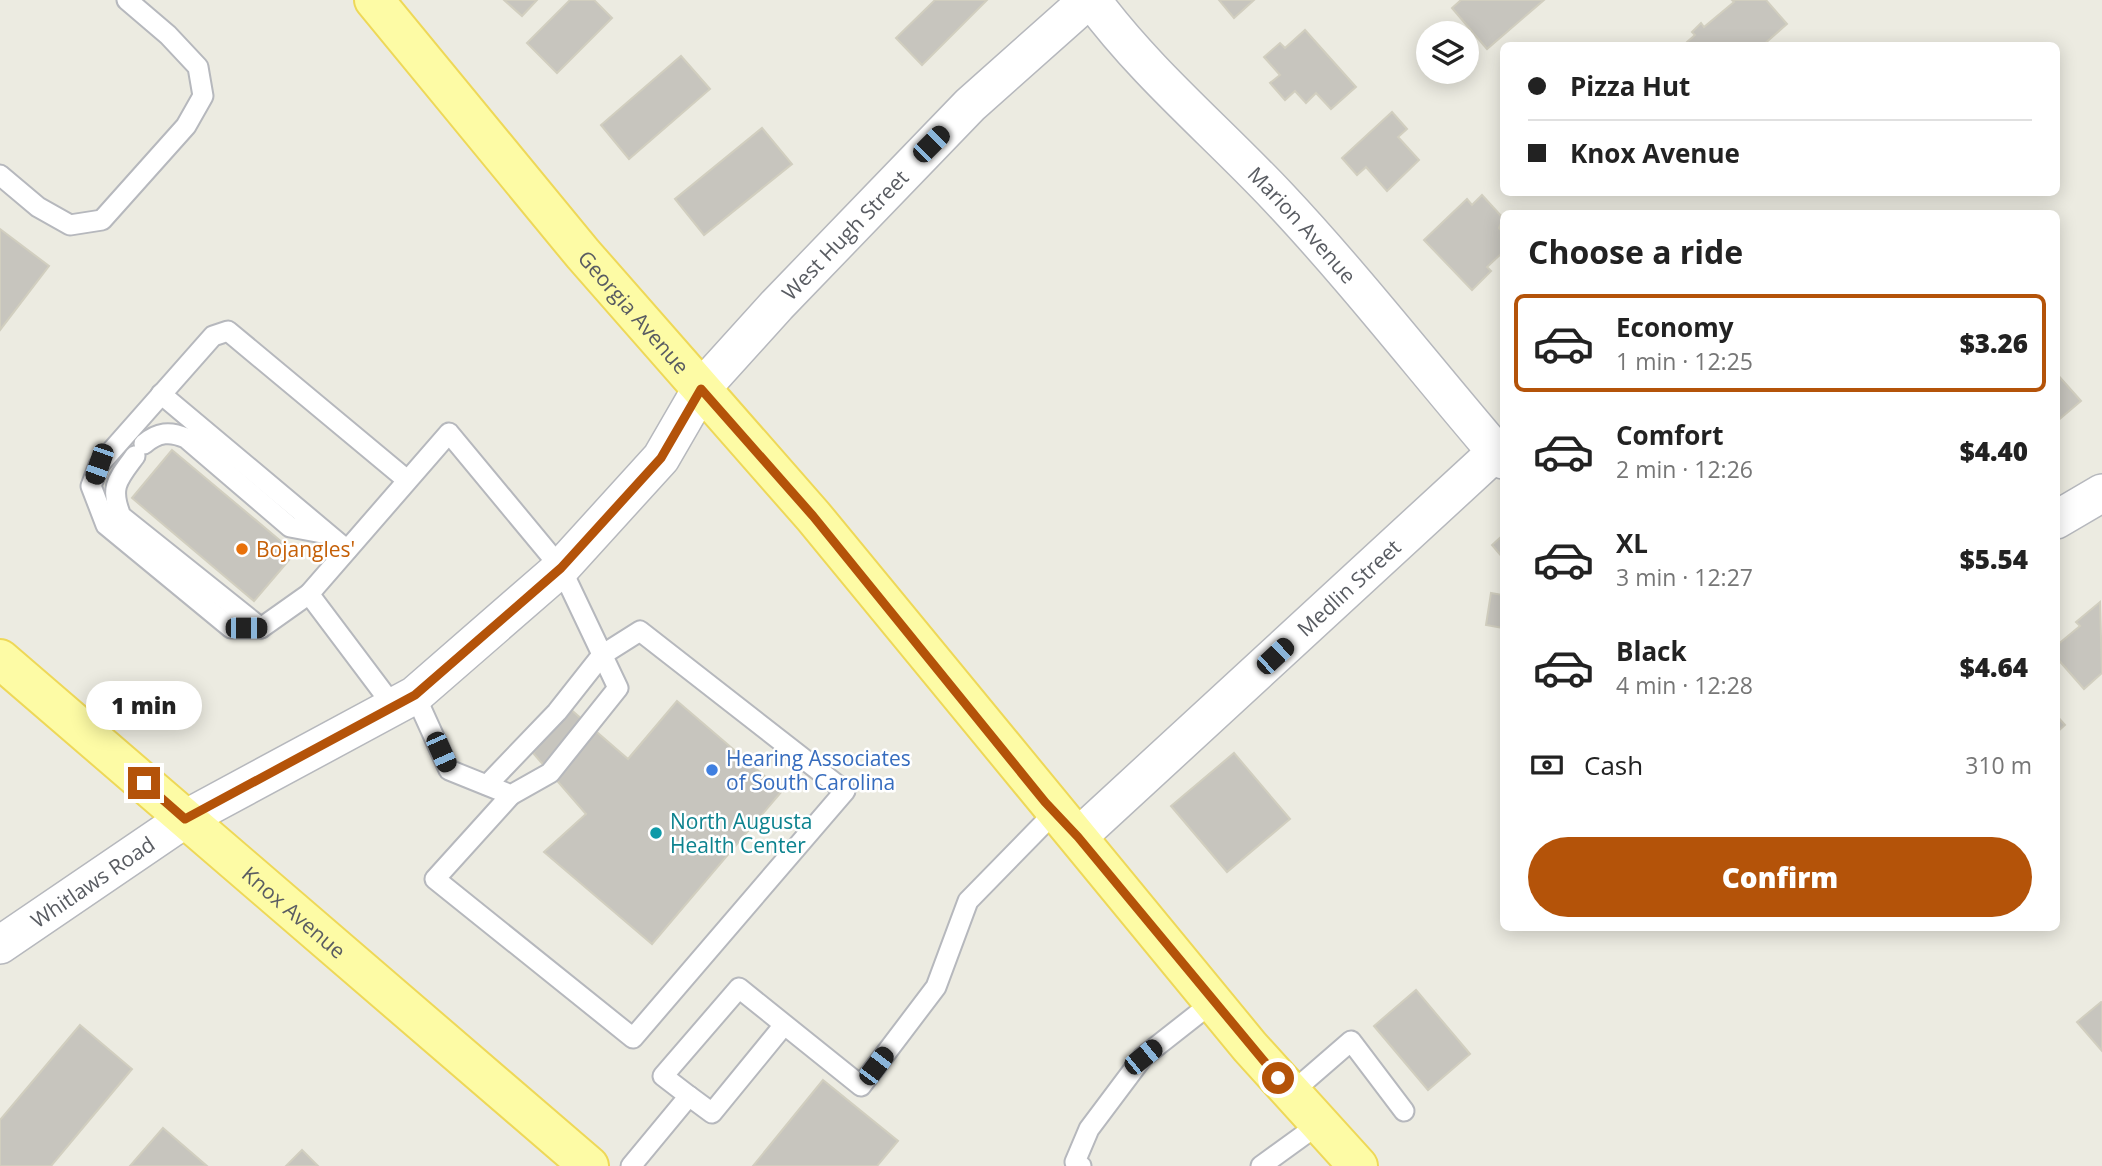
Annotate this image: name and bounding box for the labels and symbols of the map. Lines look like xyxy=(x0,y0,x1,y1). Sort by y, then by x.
car xyxy=(909,122,954,166)
street label: Marion Avenue xyxy=(1242,160,1363,289)
street label: West Hugh Street xyxy=(775,163,914,306)
street label: Georgia Avenue xyxy=(572,244,696,380)
car xyxy=(83,441,116,487)
street label: Medlin Street xyxy=(1291,533,1406,642)
place label: Bojangles' xyxy=(256,535,355,563)
marker: Bojangles' xyxy=(234,541,250,557)
car xyxy=(226,618,268,639)
car xyxy=(1253,634,1298,678)
callout: 1 min xyxy=(86,682,202,730)
car xyxy=(423,729,460,775)
place label: Hearing Associates of South Carolina xyxy=(726,744,911,796)
marker: Hearing Associates of South Carolina xyxy=(704,762,720,778)
route end xyxy=(128,767,160,799)
place label: North Augusta Health Center xyxy=(670,807,812,859)
marker: North Augusta Health Center xyxy=(648,825,664,841)
street label: Whitlaws Road xyxy=(25,830,160,934)
street label: Knox Avenue xyxy=(236,860,352,964)
car xyxy=(1121,1036,1166,1078)
car xyxy=(855,1043,898,1089)
route start xyxy=(1262,1062,1294,1094)

